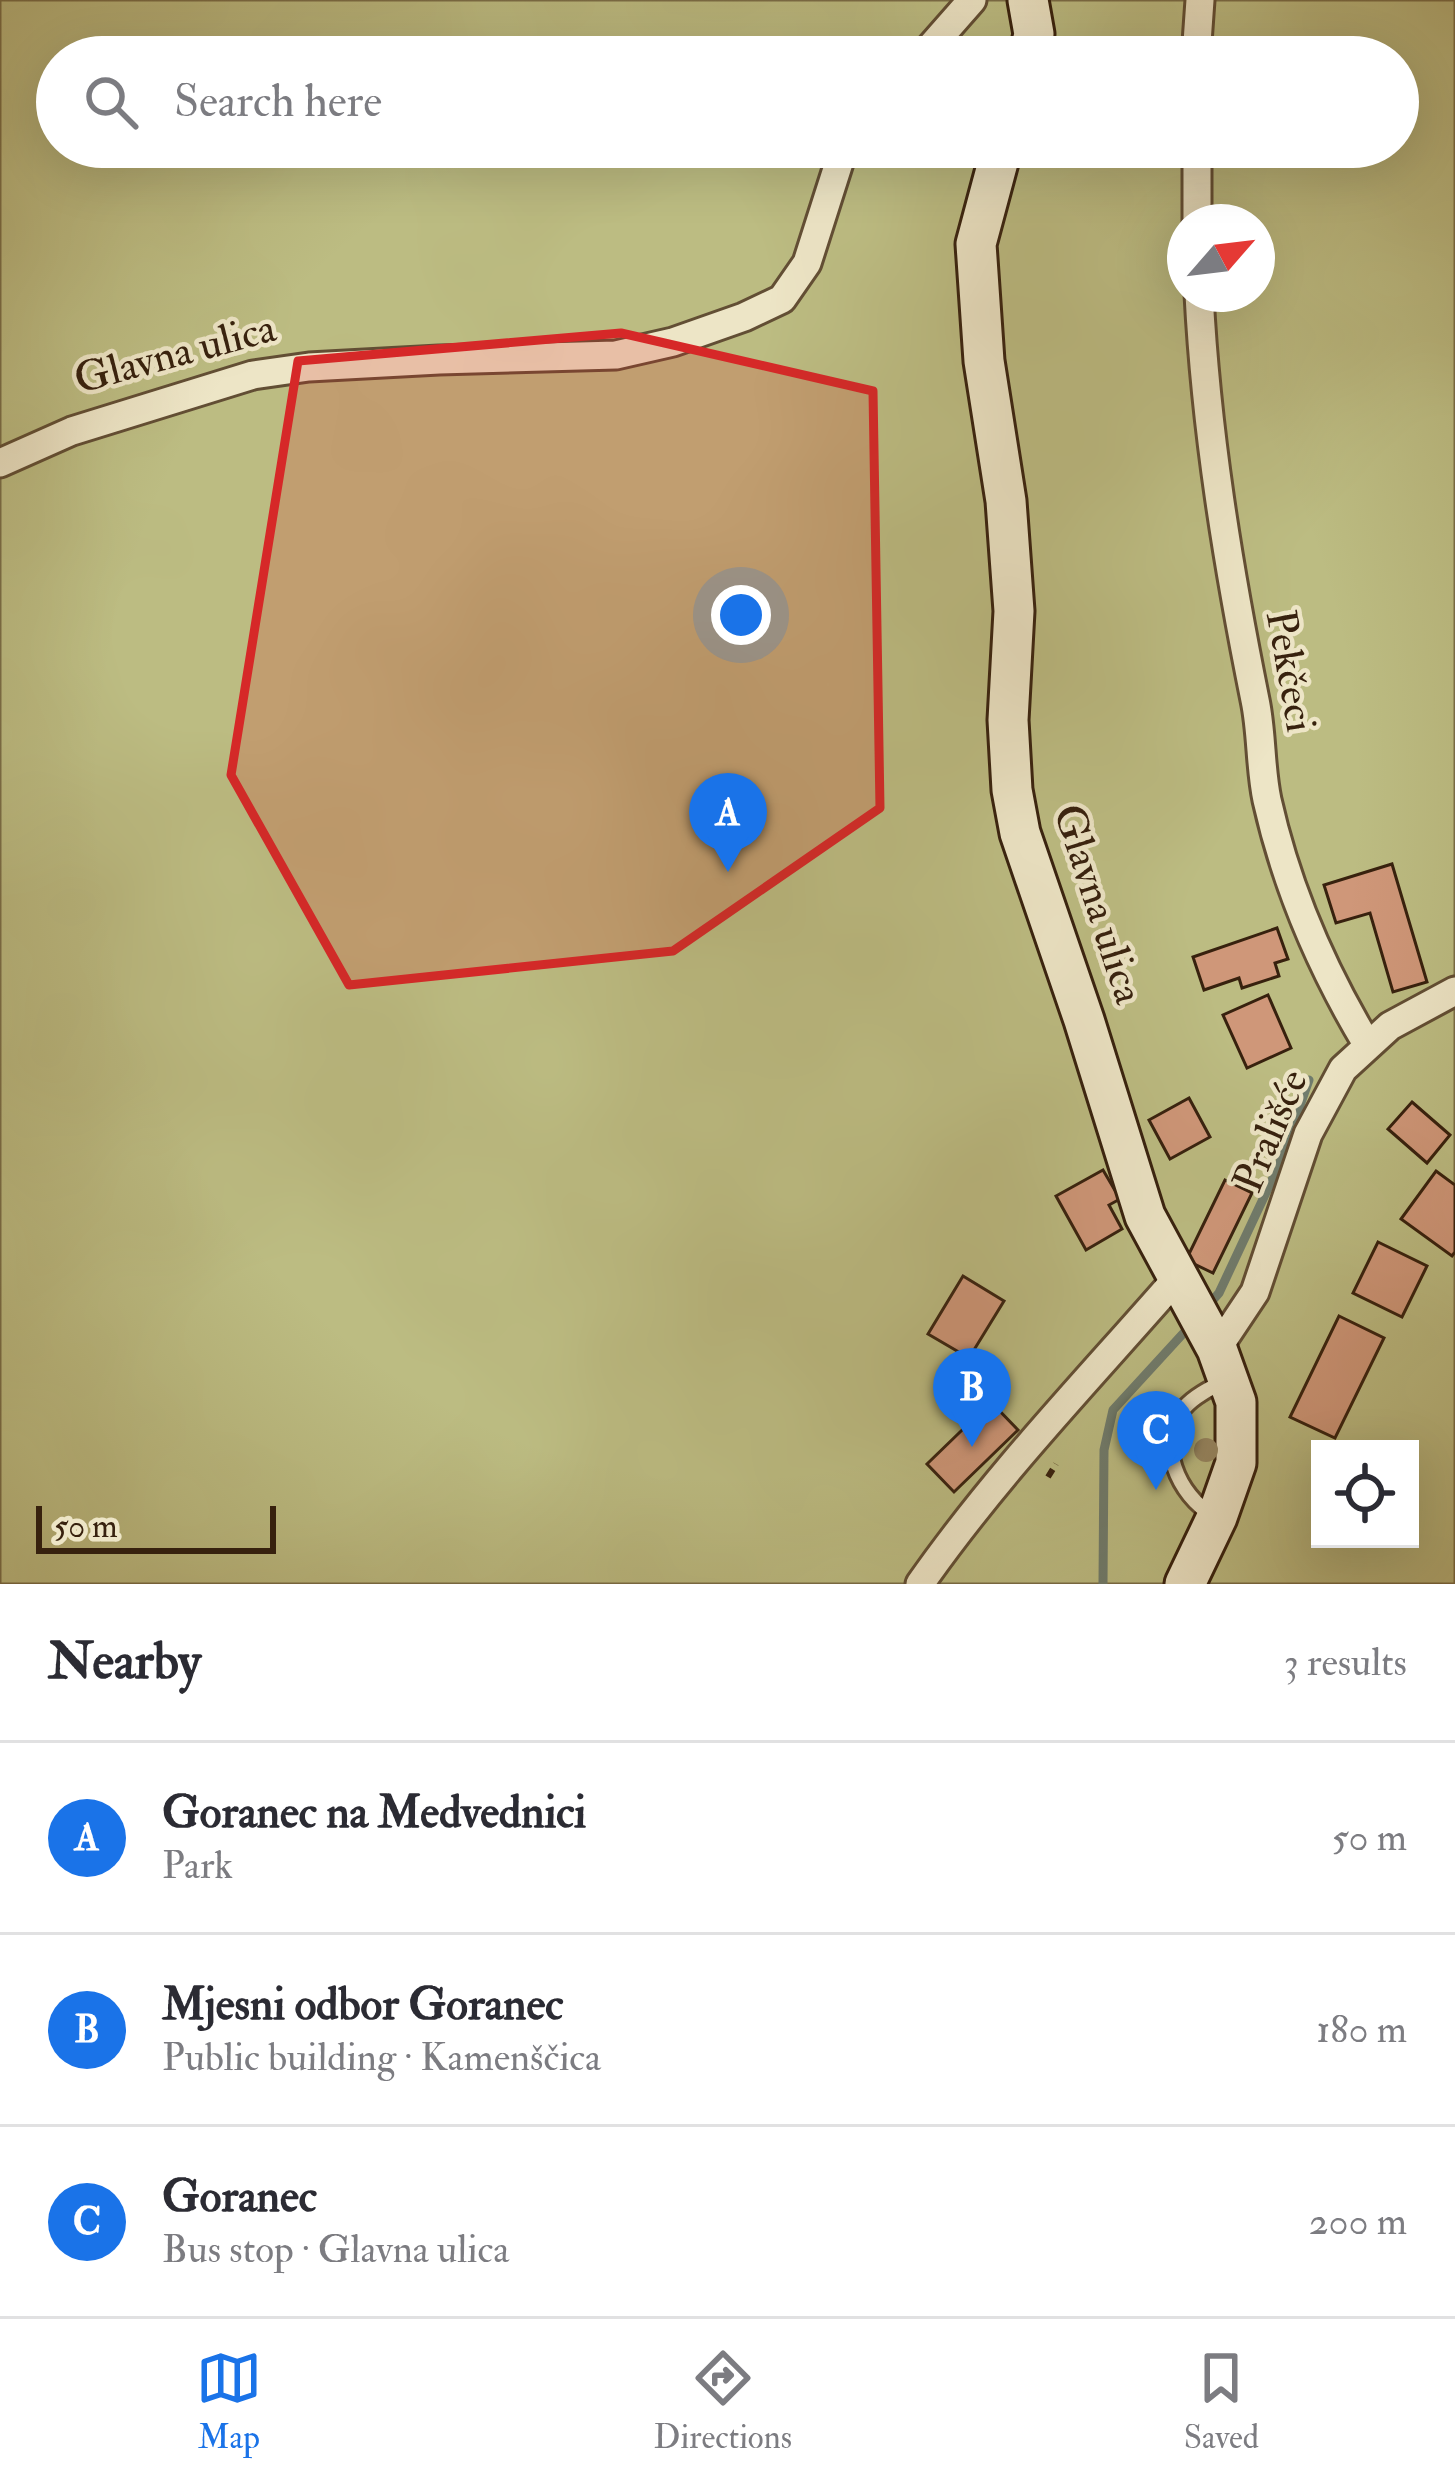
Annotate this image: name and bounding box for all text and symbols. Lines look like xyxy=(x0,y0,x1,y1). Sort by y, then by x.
search box xyxy=(36,36,1419,168)
icon: search xyxy=(78,69,144,135)
text: Search here xyxy=(174,74,382,130)
north arrow xyxy=(1167,204,1275,312)
street label: Glavna ulica xyxy=(69,302,282,406)
your location xyxy=(711,585,771,645)
street label: Pekčeci xyxy=(1254,606,1326,736)
pin: A xyxy=(689,773,767,872)
street label: Glavna ulica xyxy=(1041,798,1155,1011)
street label: Prališće xyxy=(1222,1062,1320,1200)
pin: B xyxy=(933,1348,1011,1447)
pin: C xyxy=(1117,1391,1195,1490)
map controls xyxy=(1311,1440,1419,1548)
button: locate xyxy=(1311,1440,1419,1548)
scale bar xyxy=(36,1500,276,1553)
text: 50 m xyxy=(54,1506,118,1547)
text: Nearby xyxy=(48,1630,201,1694)
text: 3 results xyxy=(1284,1638,1407,1687)
text: Goranec na Medvednici xyxy=(162,1785,586,1841)
text: A xyxy=(75,1813,99,1862)
text: 50 m xyxy=(1332,1813,1407,1862)
text: Park xyxy=(162,1841,233,1890)
text: Mjesni odbor Goranec xyxy=(162,1977,563,2033)
text: B xyxy=(74,2005,100,2054)
text: 180 m xyxy=(1316,2005,1407,2054)
text: Public building · Kamenščica xyxy=(162,2033,601,2082)
text: Goranec xyxy=(162,2169,317,2225)
text: C xyxy=(73,2197,101,2246)
text: 200 m xyxy=(1309,2197,1407,2246)
text: Bus stop · Glavna ulica xyxy=(162,2225,509,2274)
tab: Map xyxy=(196,2345,262,2458)
tab: Directions xyxy=(654,2345,792,2458)
tab: Saved xyxy=(1184,2345,1259,2458)

